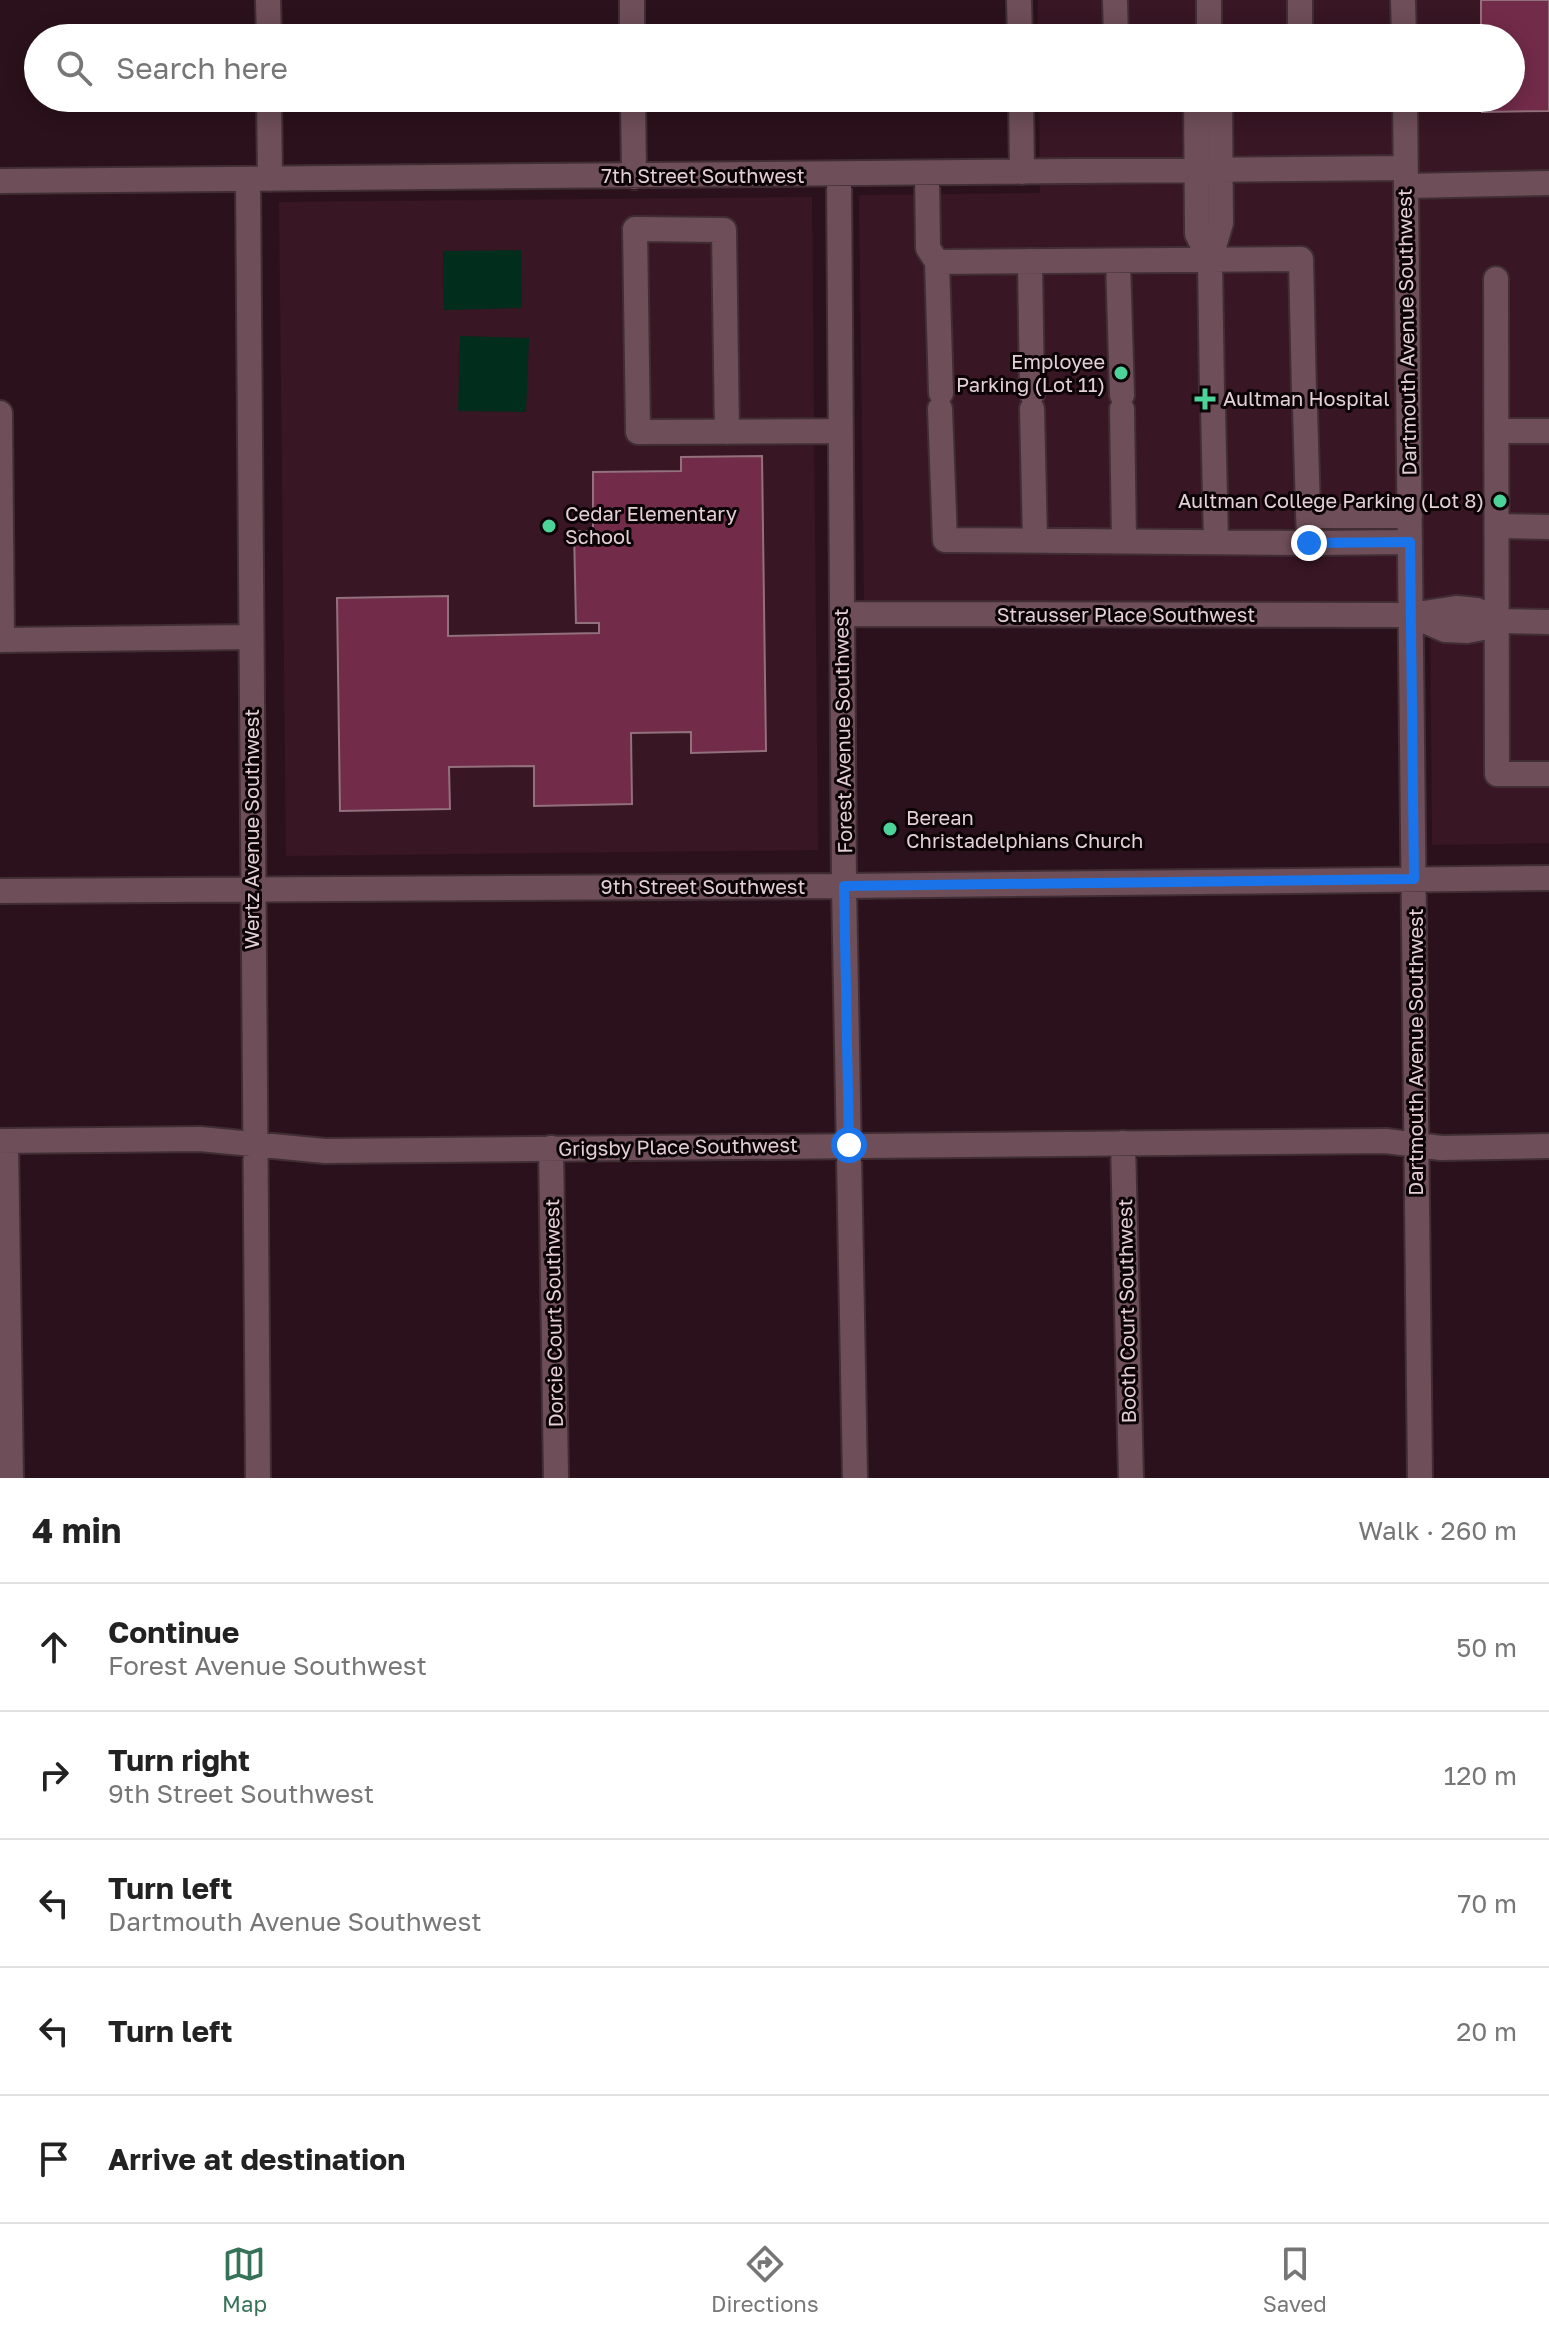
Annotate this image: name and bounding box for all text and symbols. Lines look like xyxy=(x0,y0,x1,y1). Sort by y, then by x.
search box xyxy=(24,24,1525,112)
icon: search xyxy=(52,46,96,90)
text: Search here xyxy=(116,50,288,86)
street label: 7th Street Southwest xyxy=(601,163,805,187)
street label: Dartmouth Avenue Southwest xyxy=(1391,188,1421,476)
place label: Employee Parking (Lot 11) xyxy=(956,349,1105,396)
marker: Employee Parking (Lot 11) xyxy=(1112,364,1130,382)
place label: Aultman Hospital xyxy=(1223,386,1390,410)
marker: Aultman Hospital xyxy=(1194,388,1216,410)
place label: Aultman College Parking (Lot 8) xyxy=(1178,488,1484,512)
marker: Aultman College Parking (Lot 8) xyxy=(1491,492,1509,510)
place label: Cedar Elementary School xyxy=(565,501,737,548)
marker: Cedar Elementary School xyxy=(540,517,558,535)
route end xyxy=(1291,525,1327,561)
street label: Strausser Place Southwest xyxy=(997,602,1255,626)
street label: Forest Avenue Southwest xyxy=(828,608,856,854)
street label: Wertz Avenue Southwest xyxy=(239,709,263,949)
place label: Berean Christadelphians Church xyxy=(906,805,1143,852)
marker: Berean Christadelphians Church xyxy=(881,820,899,838)
street label: 9th Street Southwest xyxy=(601,874,805,898)
street label: Dartmouth Avenue Southwest xyxy=(1403,908,1427,1196)
route start xyxy=(831,1127,867,1163)
street label: Grigsby Place Southwest xyxy=(558,1132,798,1160)
street label: Booth Court Southwest xyxy=(1112,1198,1140,1424)
street label: Dorcie Court Southwest xyxy=(539,1199,567,1427)
text: 4 min xyxy=(32,1510,121,1550)
text: Walk · 260 m xyxy=(1358,1515,1517,1546)
text: Continue xyxy=(108,1614,239,1650)
icon: ahead xyxy=(32,1625,76,1669)
text: 50 m xyxy=(1456,1632,1517,1663)
text: Forest Avenue Southwest xyxy=(108,1650,427,1681)
text: Turn right xyxy=(108,1742,250,1778)
icon: right xyxy=(32,1753,76,1797)
text: 120 m xyxy=(1444,1760,1517,1791)
text: 9th Street Southwest xyxy=(108,1778,374,1809)
text: Turn left xyxy=(108,1870,233,1906)
icon: left xyxy=(32,1881,76,1925)
text: 70 m xyxy=(1458,1888,1517,1919)
text: Dartmouth Avenue Southwest xyxy=(108,1906,482,1937)
icon: left xyxy=(32,2009,76,2053)
text: Turn left xyxy=(108,2013,233,2049)
text: 20 m xyxy=(1456,2016,1517,2047)
icon: arrive xyxy=(32,2137,76,2181)
text: Arrive at destination xyxy=(108,2141,405,2177)
tab: Map xyxy=(222,2242,267,2317)
tab: Directions xyxy=(711,2242,819,2317)
tab: Saved xyxy=(1263,2242,1327,2317)

